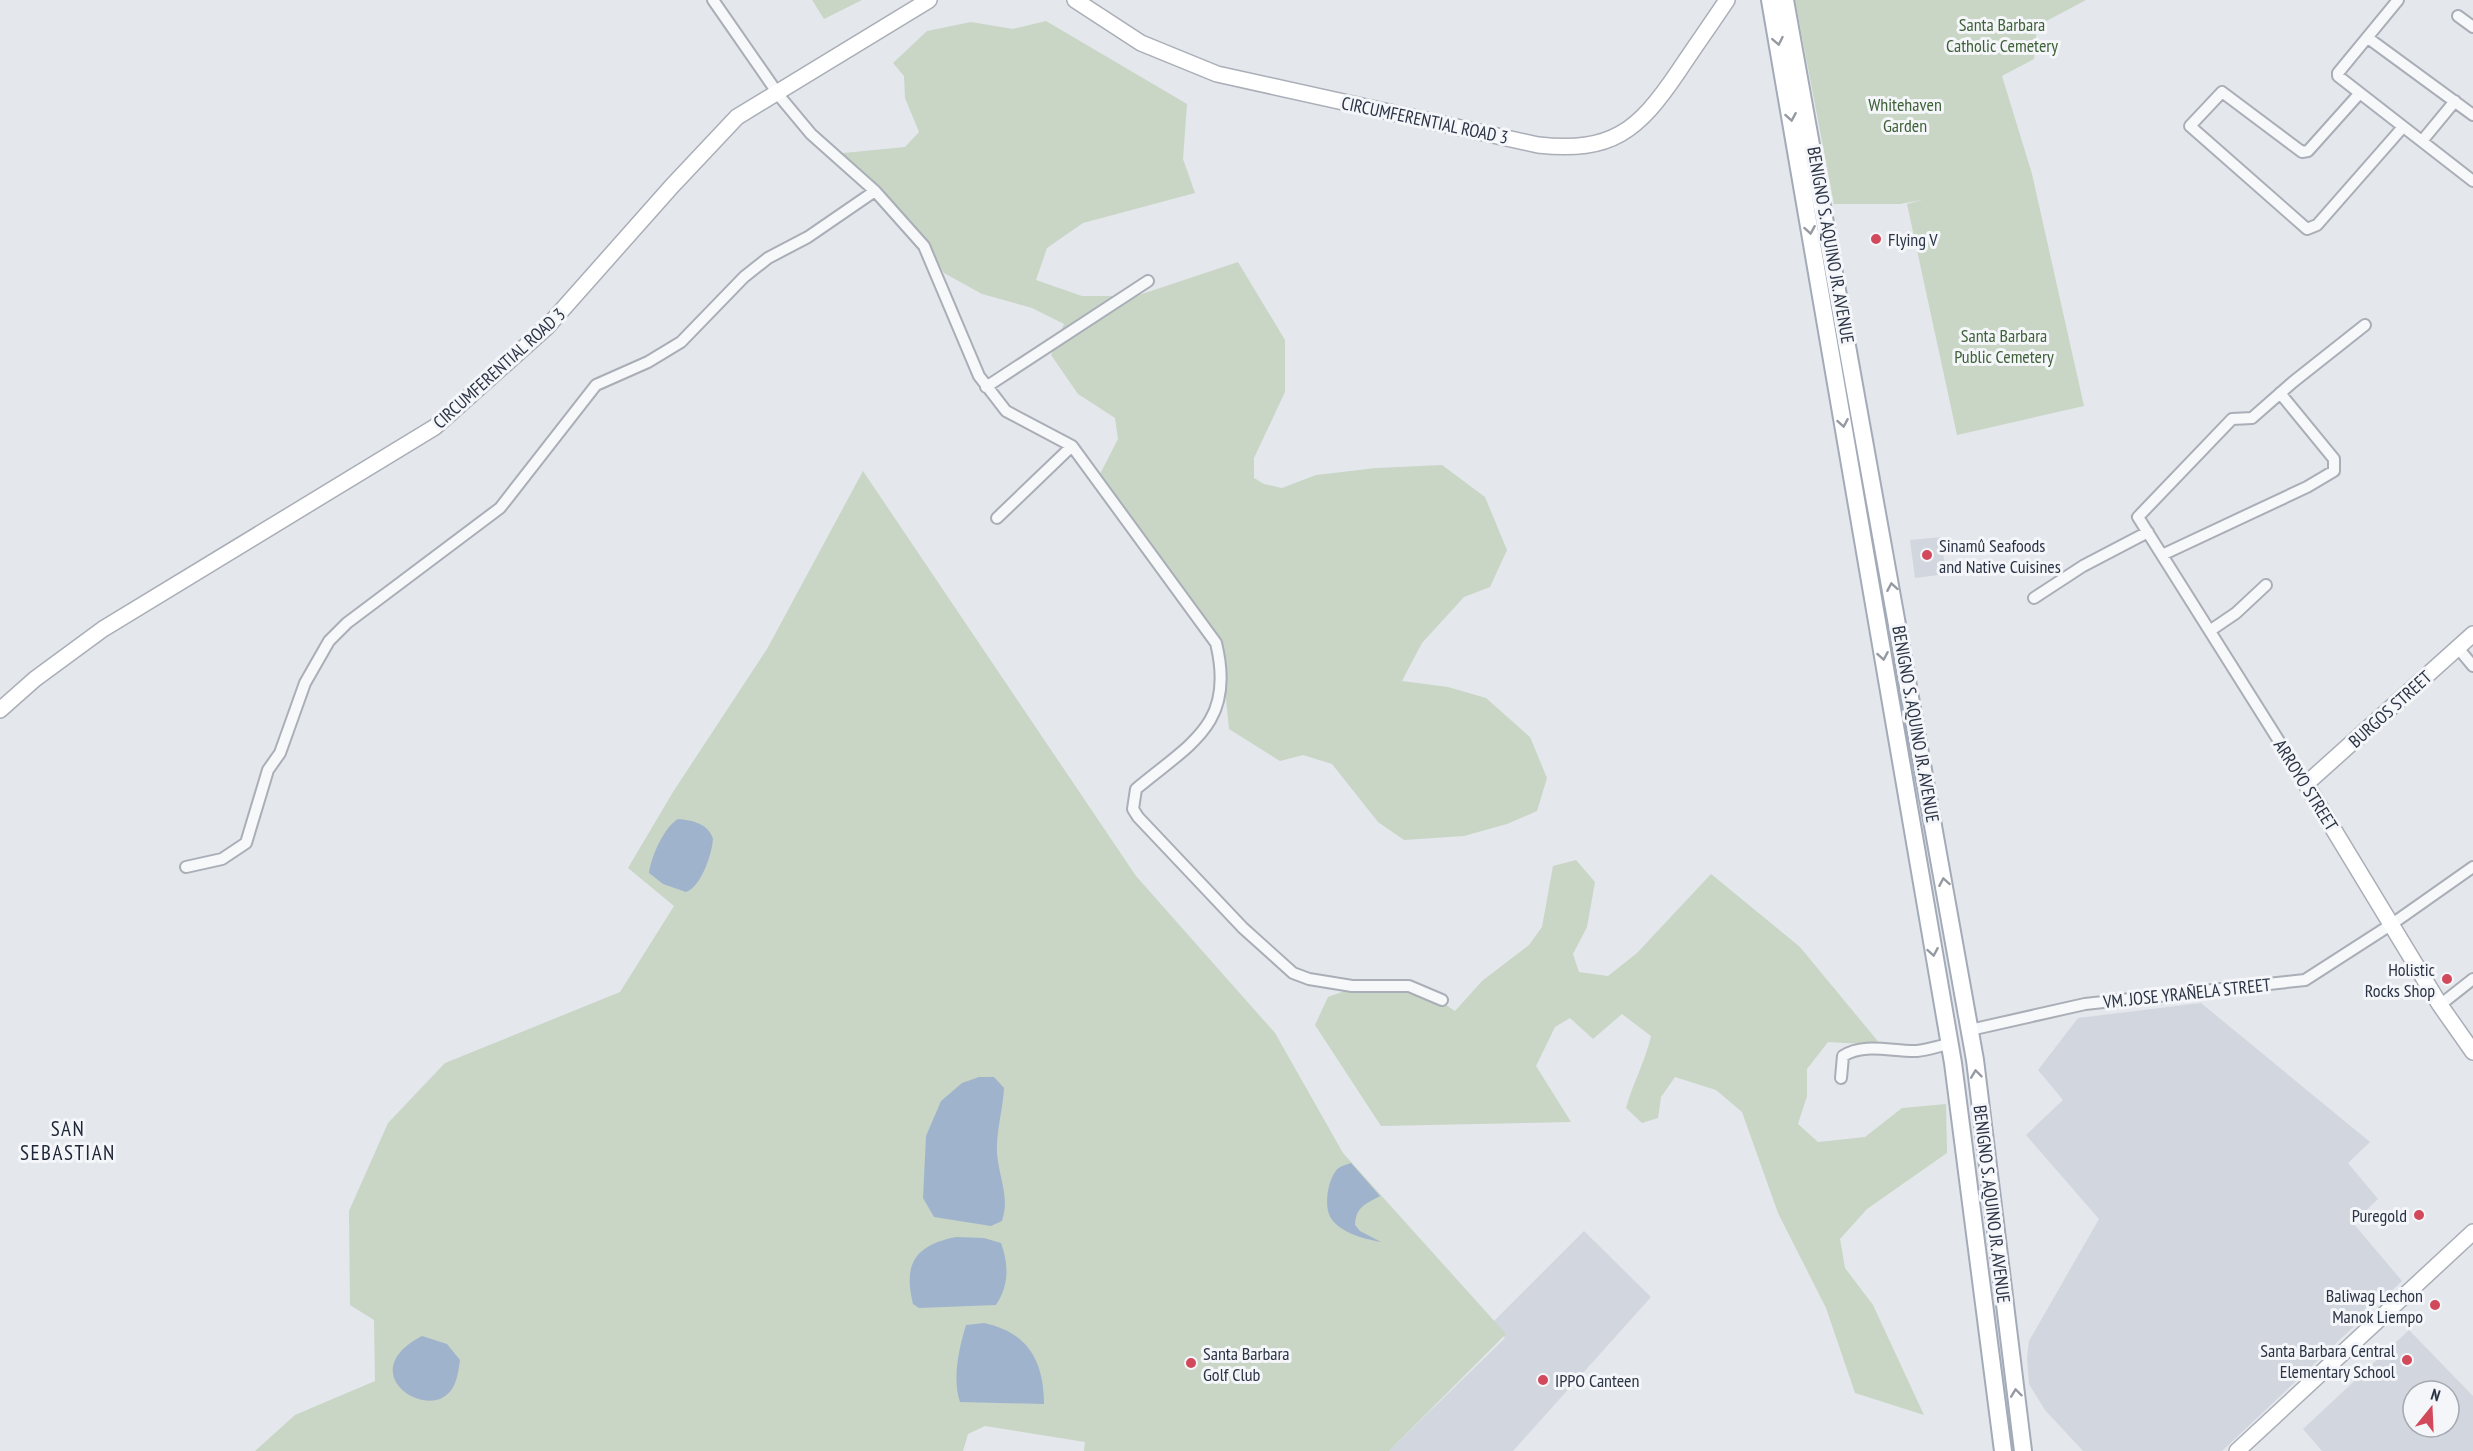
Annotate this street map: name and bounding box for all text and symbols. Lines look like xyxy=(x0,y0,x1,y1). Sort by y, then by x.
park label: Santa Barbara Catholic Cemetery xyxy=(1946,13,2058,57)
one-way arrow xyxy=(1771,35,1784,45)
street label: CIRCUMFERENTIAL ROAD 3 xyxy=(1340,91,1510,149)
park label: Whitehaven Garden xyxy=(1868,93,1942,137)
one-way arrow xyxy=(1784,111,1797,121)
street label: BENIGNO S. AQUINO JR. AVENUE xyxy=(1802,145,1860,345)
one-way arrow xyxy=(1804,226,1816,235)
place label: Flying V xyxy=(1888,228,1938,251)
marker: Flying V xyxy=(1869,232,1883,246)
street label: CIRCUMFERENTIAL ROAD 3 xyxy=(428,303,570,433)
park label: Santa Barbara Public Cemetery xyxy=(1954,324,2054,368)
one-way arrow xyxy=(1836,417,1849,427)
place label: Sinamû Seafoods and Native Cuisines xyxy=(1939,534,2061,578)
marker: Sinamû Seafoods and Native Cuisines xyxy=(1920,548,1934,562)
one-way arrow xyxy=(1886,582,1899,592)
street label: BENIGNO S. AQUINO JR. AVENUE xyxy=(1887,624,1945,824)
one-way arrow xyxy=(1876,652,1888,661)
street label: BURGOS STREET xyxy=(2344,666,2436,752)
street label: ARROYO STREET xyxy=(2269,735,2343,835)
one-way arrow xyxy=(1938,878,1951,888)
one-way arrow xyxy=(1927,947,1939,957)
place label: Holistic Rocks Shop xyxy=(2365,958,2436,1002)
marker: Holistic Rocks Shop xyxy=(2440,972,2454,986)
street label: VM. JOSE YRAÑELA STREET xyxy=(2101,973,2272,1013)
one-way arrow xyxy=(1971,1070,1983,1079)
street label: BENIGNO S. AQUINO JR. AVENUE xyxy=(1968,1104,2016,1304)
district label: SAN SEBASTIAN xyxy=(20,1115,116,1166)
place label: Puregold xyxy=(2352,1204,2407,1227)
marker: Puregold xyxy=(2412,1208,2426,1222)
place label: Baliwag Lechon Manok Liempo xyxy=(2326,1284,2423,1328)
marker: Baliwag Lechon Manok Liempo xyxy=(2428,1298,2442,1312)
place label: Santa Barbara Central Elementary School xyxy=(2260,1339,2396,1383)
place label: Santa Barbara Golf Club xyxy=(1203,1342,1290,1386)
marker: Santa Barbara Central Elementary School xyxy=(2400,1353,2414,1367)
marker: Santa Barbara Golf Club xyxy=(1184,1356,1198,1370)
place label: IPPO Canteen xyxy=(1555,1369,1639,1392)
marker: IPPO Canteen xyxy=(1536,1373,1550,1387)
north arrow xyxy=(2401,1379,2461,1439)
text: N xyxy=(2428,1384,2443,1406)
one-way arrow xyxy=(2010,1388,2023,1398)

